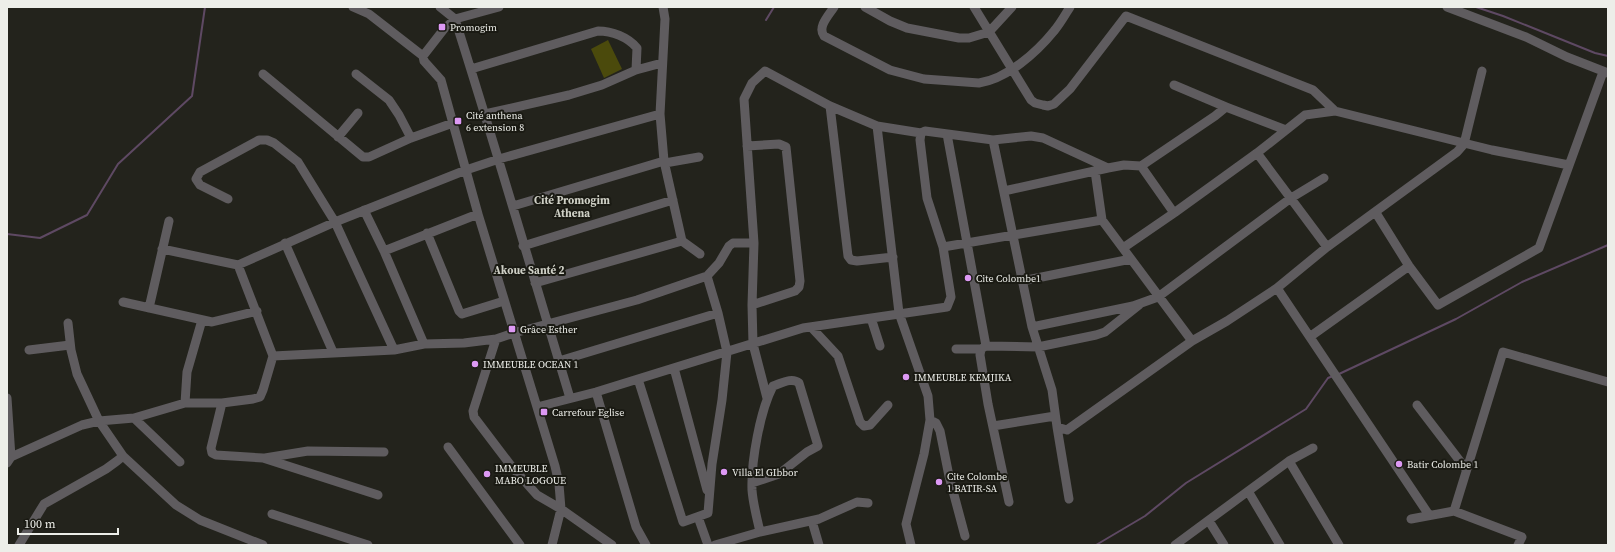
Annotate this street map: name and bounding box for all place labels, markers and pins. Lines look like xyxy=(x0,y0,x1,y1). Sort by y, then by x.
place label: Promogim xyxy=(450,21,497,34)
marker: Promogim xyxy=(437,22,447,32)
place label: Cité anthena 6 extension 8 xyxy=(466,109,524,134)
marker: Cité anthena 6 extension 8 xyxy=(453,116,463,126)
place label: Cite Colombe1 xyxy=(976,272,1041,285)
marker: Cite Colombe1 xyxy=(963,273,973,283)
place label: Grâce Esther xyxy=(520,323,578,336)
marker: Grâce Esther xyxy=(507,324,517,334)
place label: IMMEUBLE OCEAN 1 xyxy=(483,358,579,371)
marker: IMMEUBLE OCEAN 1 xyxy=(470,359,480,369)
place label: IMMEUBLE KEMJIKA xyxy=(914,371,1012,384)
marker: IMMEUBLE KEMJIKA xyxy=(901,372,911,382)
place label: Carrefour Eglise xyxy=(552,406,624,419)
marker: Carrefour Eglise xyxy=(539,407,549,417)
place label: Batir Colombe 1 xyxy=(1407,458,1479,471)
marker: Batir Colombe 1 xyxy=(1394,459,1404,469)
place label: IMMEUBLE MABO LOGOUE xyxy=(495,462,566,487)
place label: Villa El GIbbor xyxy=(732,466,798,479)
marker: Villa El GIbbor xyxy=(719,467,729,477)
marker: IMMEUBLE MABO LOGOUE xyxy=(482,469,492,479)
place label: Cite Colombe 1 BATIR-SA xyxy=(947,470,1007,495)
marker: Cite Colombe 1 BATIR-SA xyxy=(934,477,944,487)

